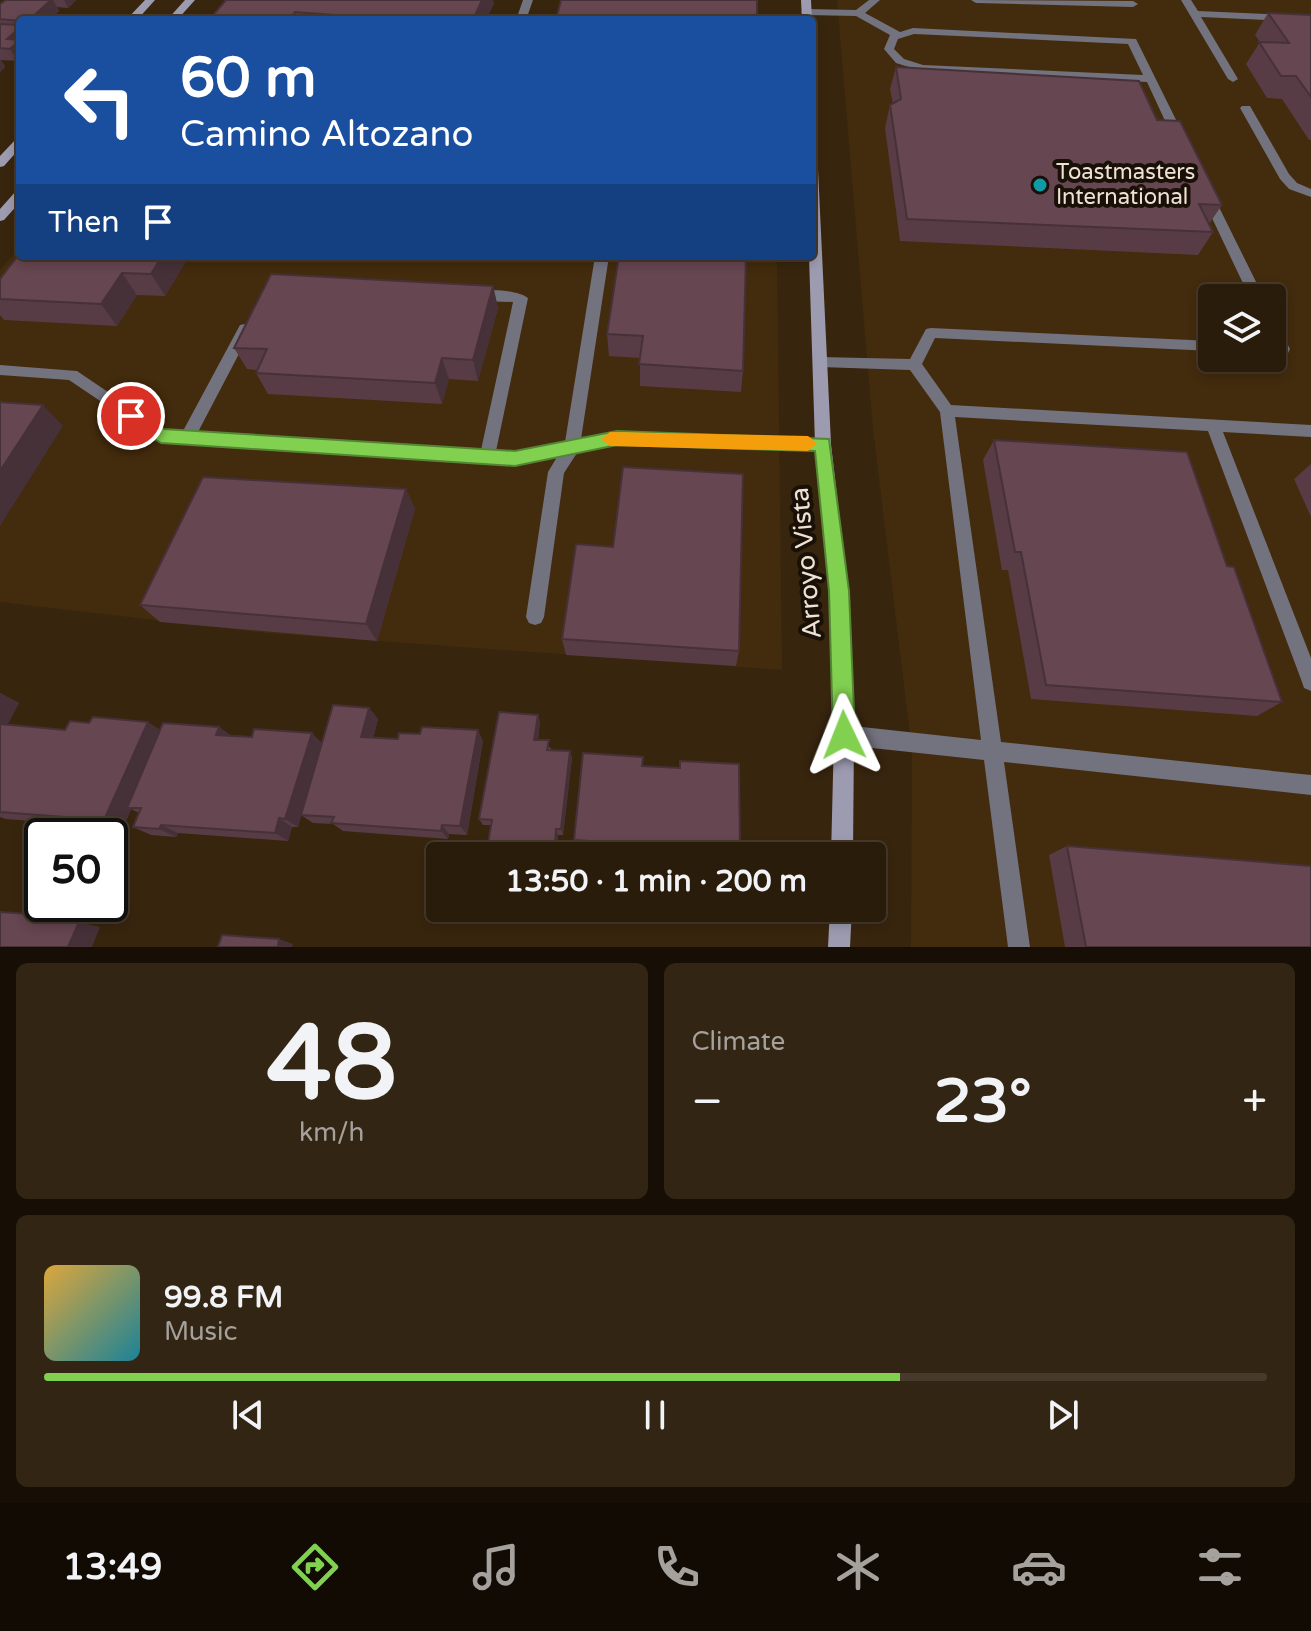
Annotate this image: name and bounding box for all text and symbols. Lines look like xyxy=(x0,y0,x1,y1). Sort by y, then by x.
text: 60 m xyxy=(180,45,316,112)
icon: left xyxy=(48,48,152,152)
text: Camino Altozano xyxy=(180,113,473,156)
place label: Toastmasters International xyxy=(1056,159,1195,210)
marker: Toastmasters International xyxy=(1031,176,1049,194)
icon: arrive xyxy=(136,200,180,244)
text: Then xyxy=(48,204,120,241)
map controls xyxy=(1198,284,1286,372)
button: layers xyxy=(1198,284,1286,372)
pin xyxy=(97,382,165,450)
icon: arrive xyxy=(109,394,153,438)
street label: Arroyo Vista xyxy=(784,486,828,640)
position arrow xyxy=(802,693,886,777)
speed limit sign: 50 xyxy=(24,818,128,922)
text: 13:50 · 1 min · 200 m xyxy=(505,863,807,900)
text: 48 xyxy=(266,1002,397,1127)
text: Climate xyxy=(692,1026,785,1057)
text: 23° xyxy=(934,1066,1032,1138)
text: − xyxy=(692,1076,723,1129)
text: + xyxy=(1242,1076,1267,1129)
text: km/h xyxy=(299,1117,364,1148)
text: 99.8 FM xyxy=(164,1279,283,1316)
text: Music xyxy=(164,1316,237,1347)
icon: previous xyxy=(226,1393,270,1437)
icon: pause xyxy=(633,1393,677,1437)
icon: next xyxy=(1041,1393,1085,1437)
icon: directions xyxy=(287,1539,343,1595)
icon: music xyxy=(468,1539,524,1595)
icon: phone xyxy=(649,1539,705,1595)
icon: climate xyxy=(830,1539,886,1595)
icon: car xyxy=(1011,1539,1067,1595)
icon: filters xyxy=(1192,1539,1248,1595)
text: 13:49 xyxy=(63,1546,162,1589)

